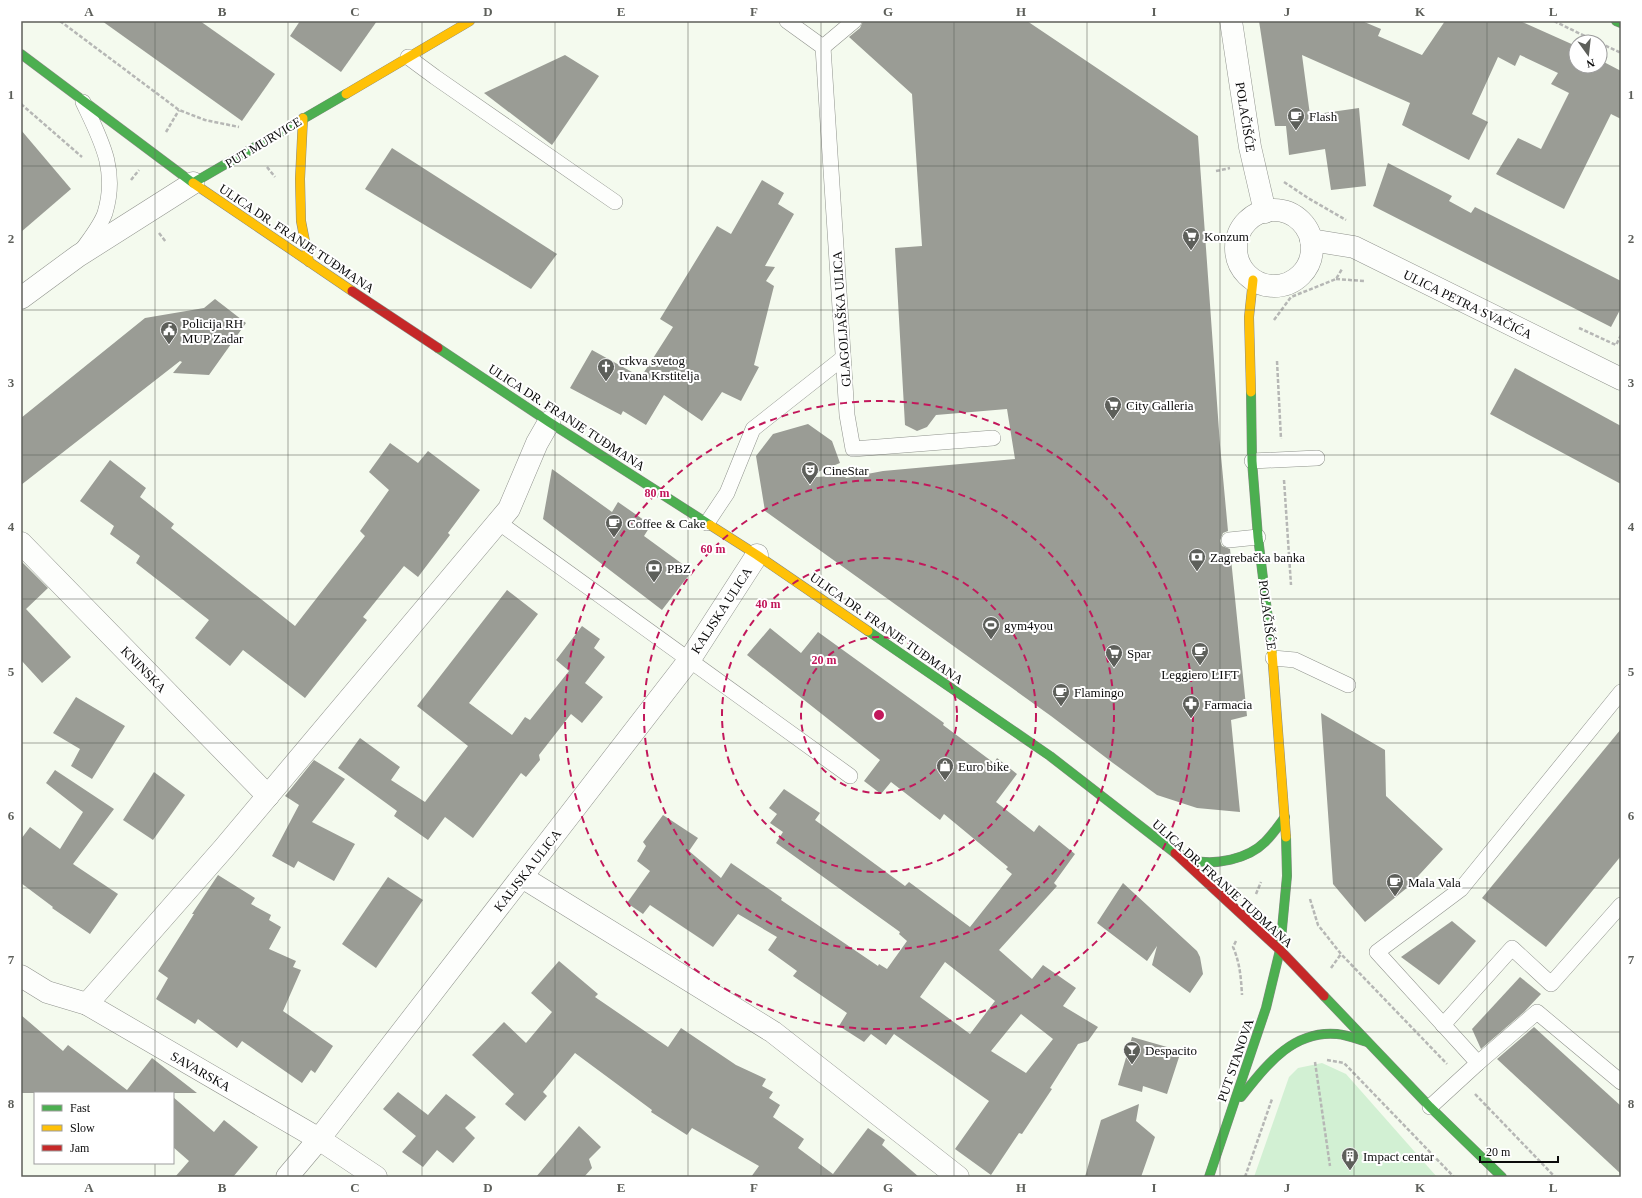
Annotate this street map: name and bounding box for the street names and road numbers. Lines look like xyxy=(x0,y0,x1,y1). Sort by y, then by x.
street label: POLAČIŠĆE xyxy=(1233,81,1258,153)
street label: PUT MURVICE xyxy=(222,114,304,171)
street label: ULICA DR. FRANJE TUĐMANA xyxy=(216,181,378,296)
street label: GLAGOLJAŠKA ULICA xyxy=(829,250,854,387)
street label: ULICA PETRA SVAČIĆA xyxy=(1401,267,1535,342)
street label: ULICA DR. FRANJE TUĐMANA xyxy=(486,361,648,474)
street label: KALJSKA ULICA xyxy=(688,564,755,656)
street label: ULICA DR. FRANJE TUĐMANA xyxy=(807,570,967,688)
street label: POLAČIŠĆE xyxy=(1256,579,1279,651)
street label: KNINSKA xyxy=(118,643,170,696)
street label: ULICA DR. FRANJE TUĐMANA xyxy=(1149,816,1296,951)
street label: KALJSKA ULICA xyxy=(491,826,564,914)
street label: PUT STANOVA xyxy=(1214,1016,1257,1104)
street label: SAVARSKA xyxy=(168,1048,234,1095)

